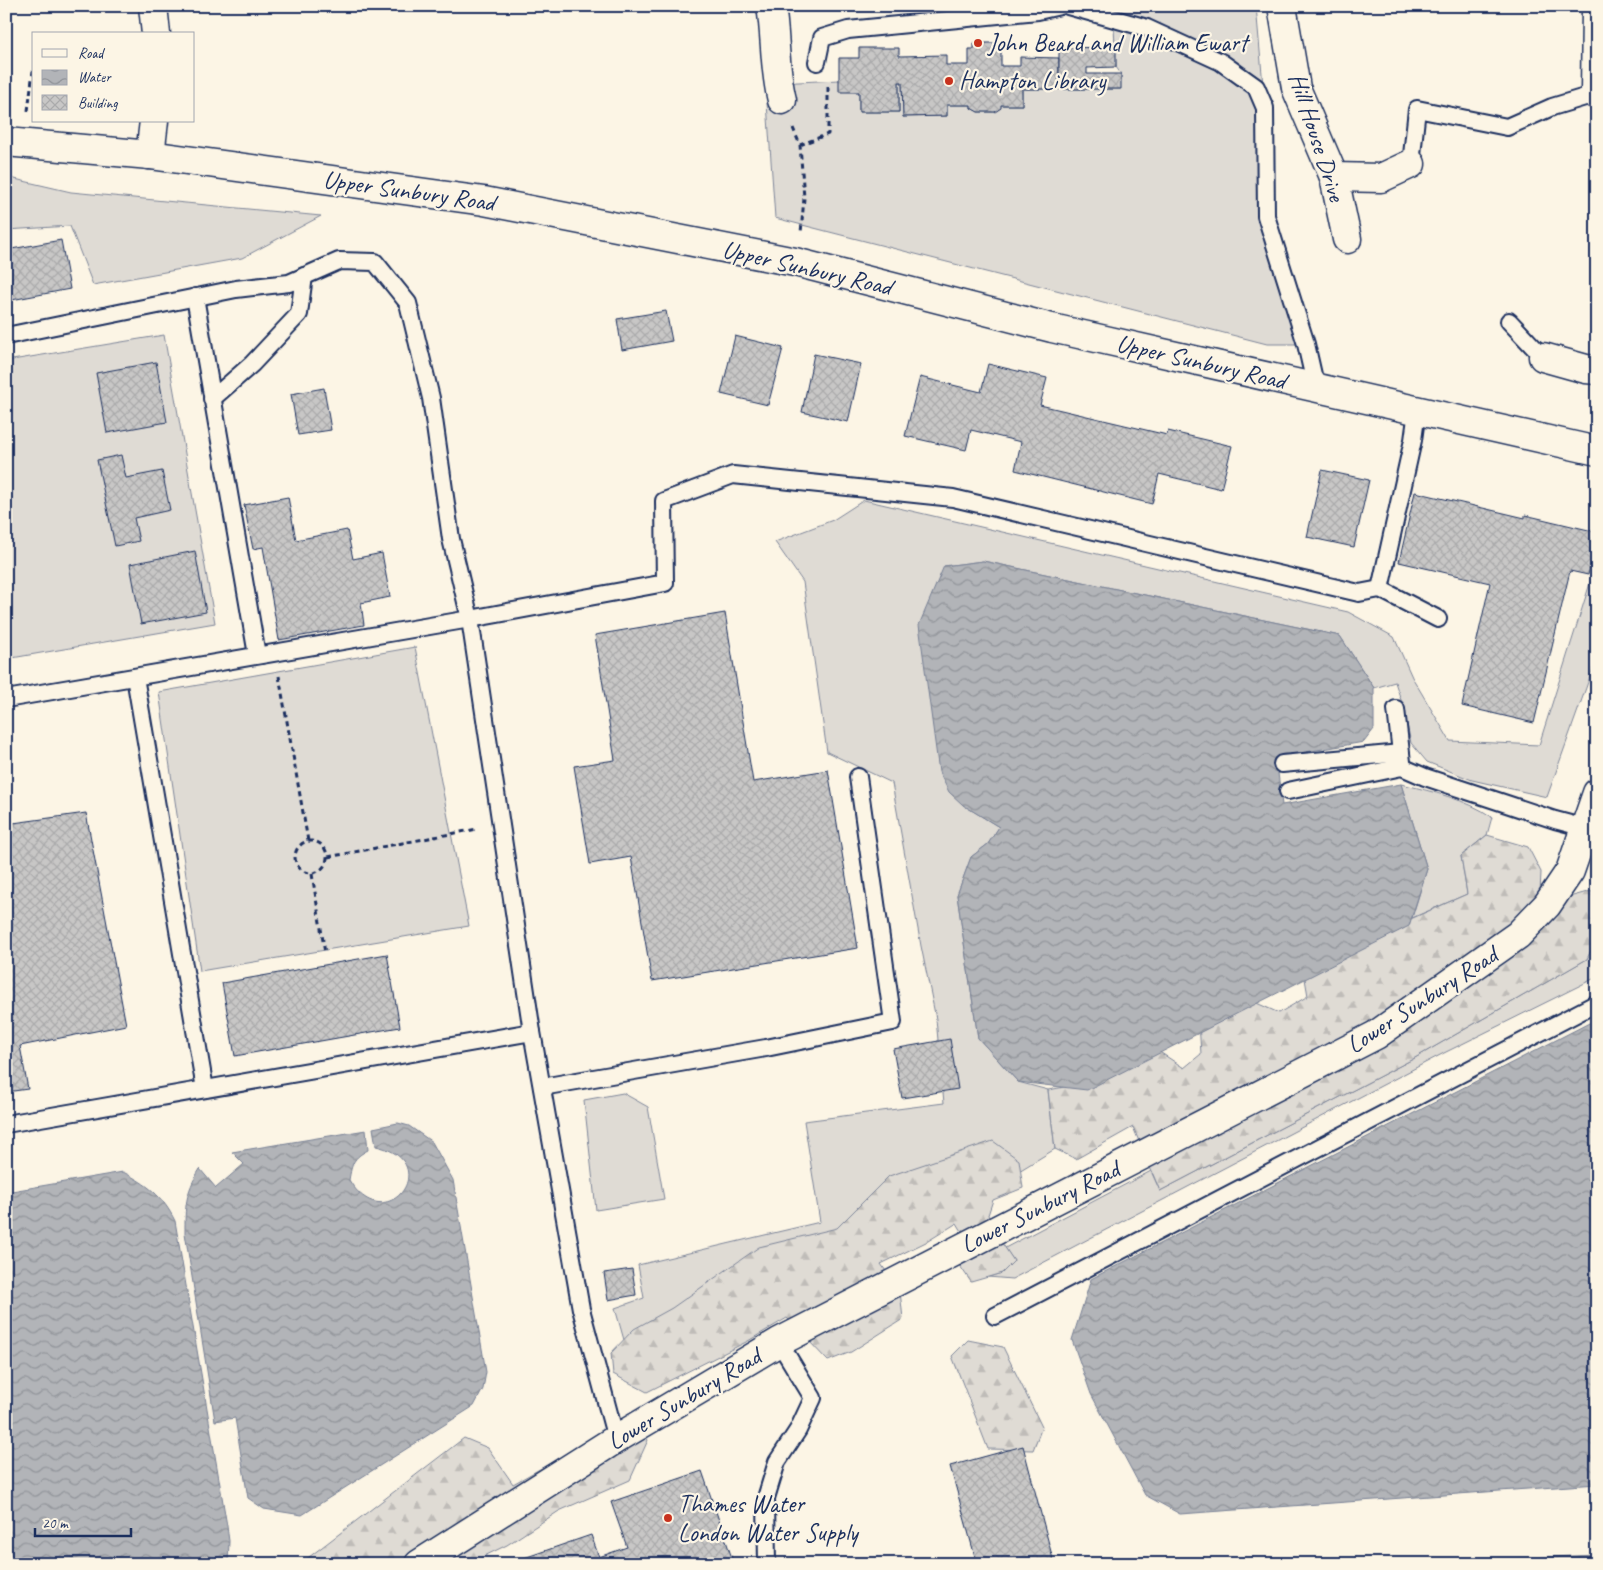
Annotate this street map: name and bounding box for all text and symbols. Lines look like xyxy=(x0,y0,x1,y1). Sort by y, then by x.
place label: John Beard and William Ewart xyxy=(987,27,1251,59)
legend xyxy=(32,32,195,122)
marker: John Beard and William Ewart xyxy=(972,37,984,49)
text: Road xyxy=(78,44,105,63)
place label: Hampton Library xyxy=(959,65,1107,97)
text: Water xyxy=(78,68,112,87)
street label: Hill House Drive xyxy=(1281,69,1353,207)
marker: Hampton Library xyxy=(943,75,955,87)
text: Building xyxy=(78,94,118,113)
street label: Upper Sunbury Road xyxy=(321,163,501,219)
street label: Upper Sunbury Road xyxy=(719,233,899,304)
street label: Upper Sunbury Road xyxy=(1113,327,1293,398)
street label: Lower Sunbury Road xyxy=(1341,937,1507,1061)
street label: Lower Sunbury Road xyxy=(955,1151,1128,1261)
street label: Lower Sunbury Road xyxy=(601,1338,770,1457)
place label: Thames Water London Water Supply xyxy=(678,1488,860,1549)
scale bar xyxy=(35,1505,131,1537)
marker: Thames Water London Water Supply xyxy=(662,1512,674,1524)
text: 20 m xyxy=(42,1514,69,1533)

